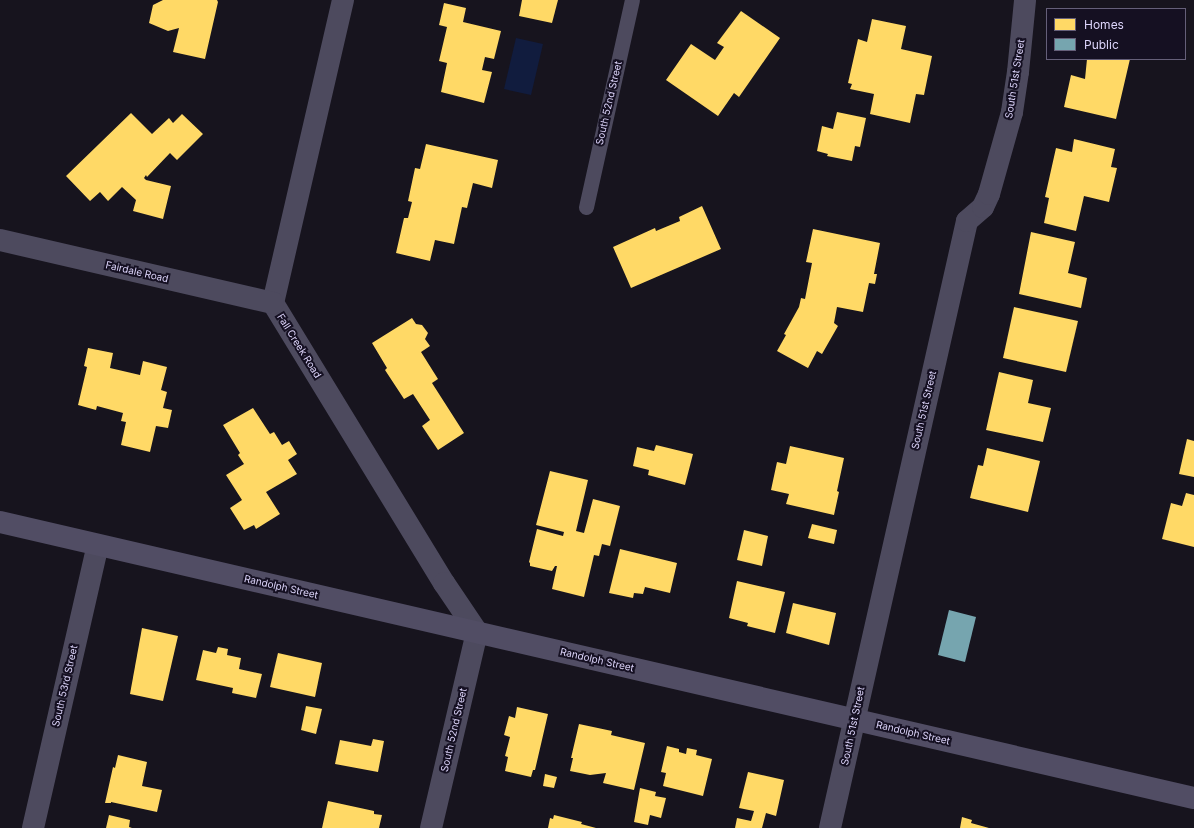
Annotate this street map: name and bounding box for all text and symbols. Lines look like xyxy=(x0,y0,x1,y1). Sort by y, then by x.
legend xyxy=(1046,8,1186,60)
text: Homes xyxy=(1084,17,1124,32)
text: Public xyxy=(1084,37,1119,52)
street label: South 51st Street xyxy=(1003,39,1027,119)
street label: South 52nd Street xyxy=(594,60,624,146)
street label: Fairdale Road xyxy=(104,259,170,285)
street label: Fall Creek Road xyxy=(274,311,324,381)
street label: South 51st Street xyxy=(909,370,939,450)
street label: Randolph Street xyxy=(243,573,319,601)
street label: South 53rd Street xyxy=(50,644,80,728)
street label: Randolph Street xyxy=(559,646,635,674)
street label: South 51st Street xyxy=(839,686,867,766)
street label: South 52nd Street xyxy=(439,687,469,773)
street label: Randolph Street xyxy=(875,719,951,747)

